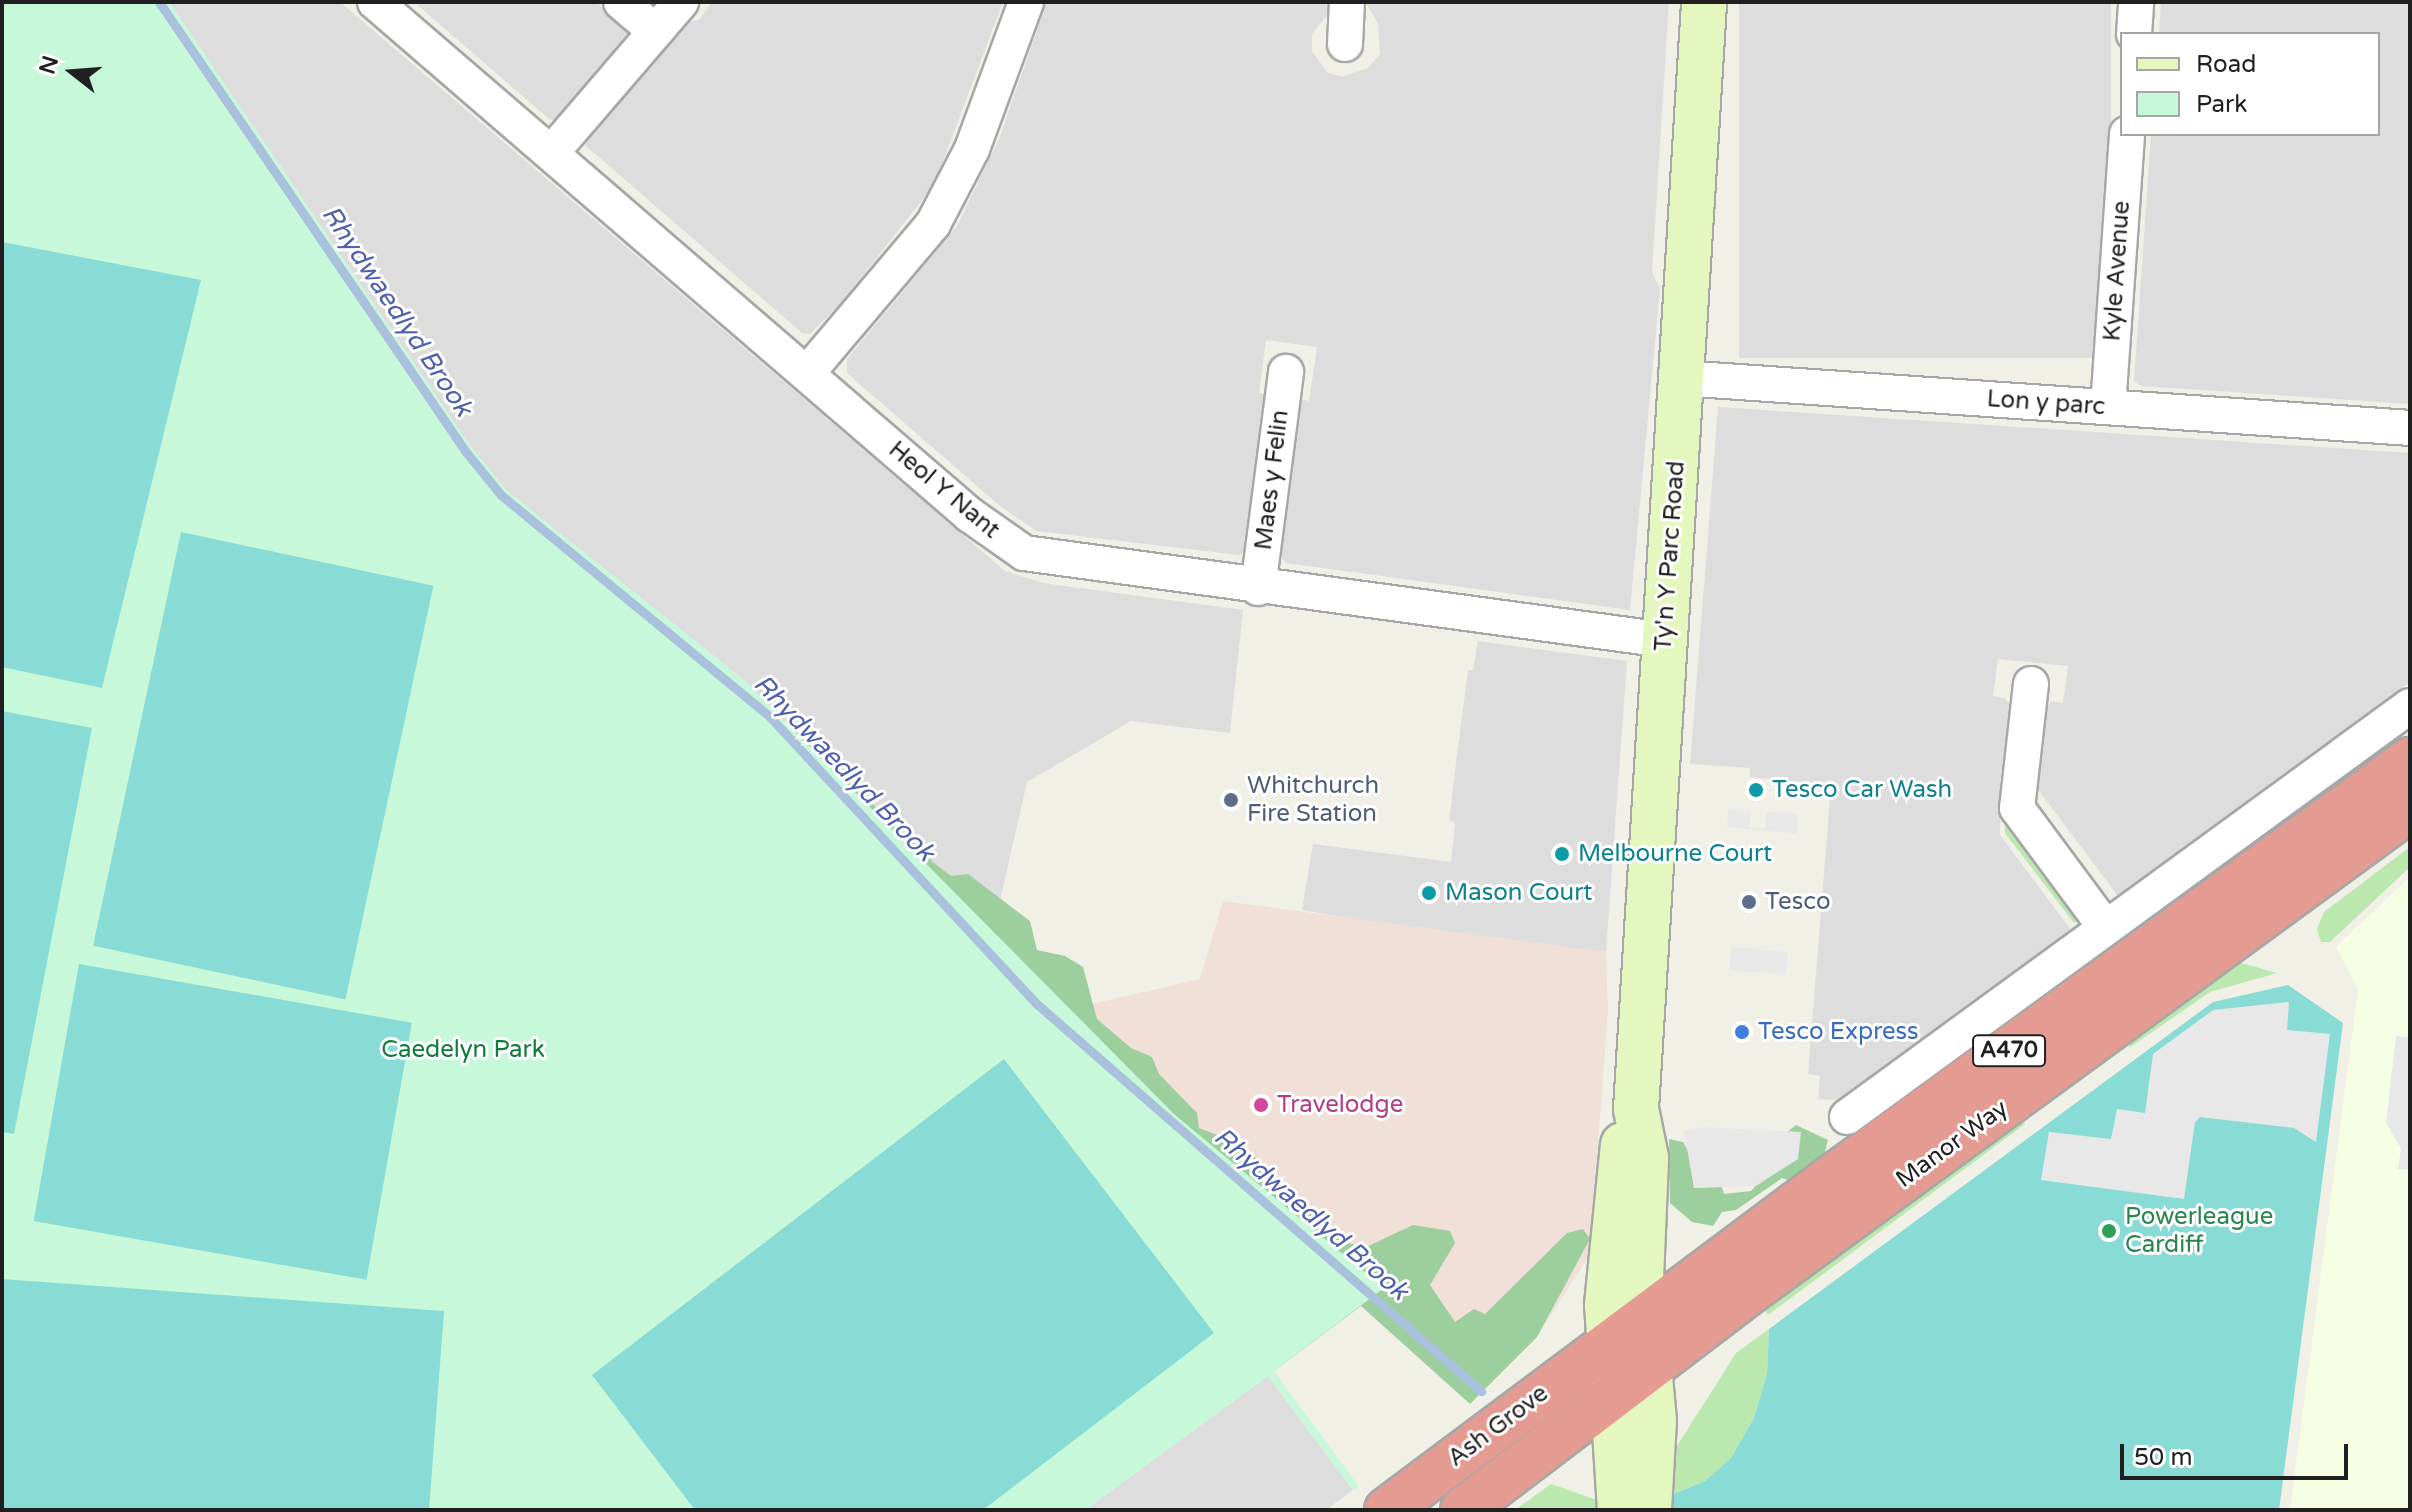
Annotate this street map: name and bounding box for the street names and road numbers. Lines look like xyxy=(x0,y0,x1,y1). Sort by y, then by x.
street label: Kyle Avenue xyxy=(2098,200,2136,342)
street label: Lon y parc xyxy=(1986,384,2106,422)
street label: Maes y Felin xyxy=(1249,408,1295,552)
street label: Heol Y Nant xyxy=(883,435,1005,545)
street label: Ty'n Y Parc Road xyxy=(1649,460,1691,652)
road number: A470 xyxy=(1971,1033,2047,1069)
street label: Manor Way xyxy=(1891,1094,2013,1194)
street label: Ash Grove xyxy=(1442,1379,1554,1473)

